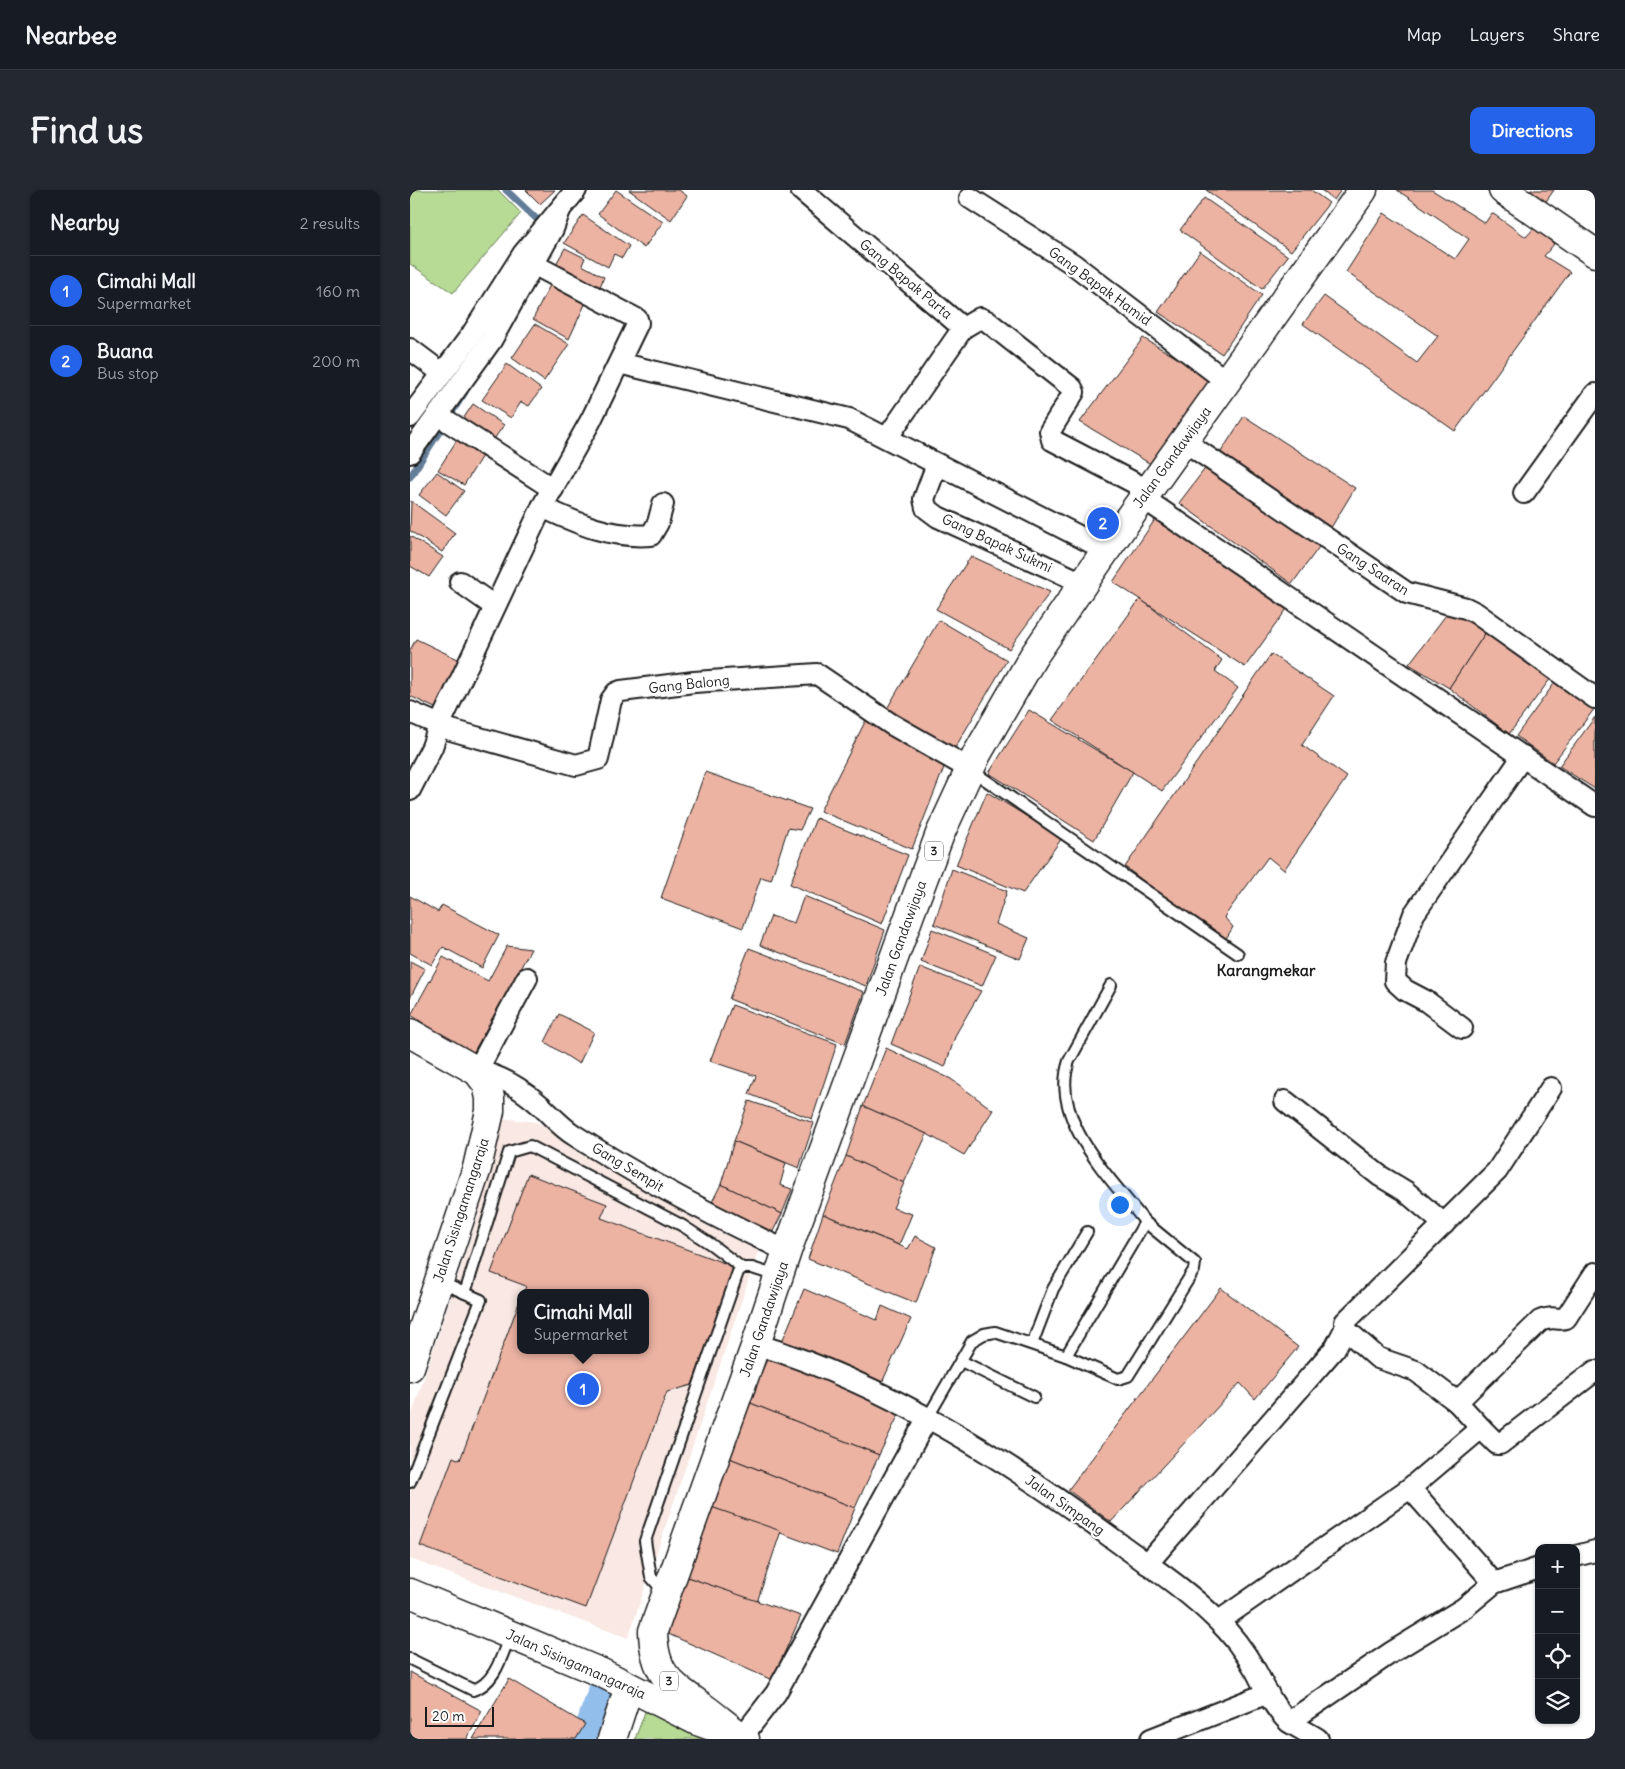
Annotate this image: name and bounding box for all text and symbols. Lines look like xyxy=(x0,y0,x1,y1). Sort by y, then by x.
text: Nearbee xyxy=(25,20,117,50)
text: Map xyxy=(1406,23,1441,46)
text: Layers xyxy=(1469,23,1525,46)
text: Share xyxy=(1553,23,1600,46)
button: Directions xyxy=(1470,107,1595,154)
text: Find us xyxy=(30,108,143,152)
text: Nearby xyxy=(50,209,120,236)
text: 2 results xyxy=(300,213,360,233)
street label: Gang Bapak Parta xyxy=(856,235,956,323)
street label: Gang Bapak Hamid xyxy=(1045,243,1155,329)
text: Cimahi Mall xyxy=(97,269,196,293)
text: 1 xyxy=(63,281,69,301)
text: 160 m xyxy=(316,281,360,301)
text: Supermarket xyxy=(97,293,191,313)
text: Buana xyxy=(97,339,153,363)
text: 2 xyxy=(62,351,70,371)
text: 200 m xyxy=(312,351,360,371)
text: Bus stop xyxy=(97,363,159,383)
street label: Jalan Gandawijaya xyxy=(1129,403,1215,511)
pin: 2 xyxy=(1087,504,1119,542)
street label: Gang Bapak Sukmi xyxy=(939,510,1055,576)
street label: Gang Saaran xyxy=(1333,539,1413,599)
street label: Gang Balong xyxy=(648,671,730,697)
road number: 3 xyxy=(925,841,943,860)
street label: Jalan Gandawijaya xyxy=(872,878,930,998)
district label: Karangmekar xyxy=(1217,960,1316,981)
street label: Jalan Sisingamangaraja xyxy=(429,1135,493,1285)
street label: Gang Sempit xyxy=(589,1138,668,1196)
your location xyxy=(1107,1192,1133,1218)
street label: Jalan Gandawijaya xyxy=(736,1259,792,1379)
popup xyxy=(517,1289,649,1354)
text: Cimahi Mall xyxy=(534,1300,632,1324)
text: Supermarket xyxy=(534,1324,628,1344)
pin: 1 xyxy=(567,1370,599,1408)
street label: Jalan Simpang xyxy=(1022,1471,1108,1539)
map controls xyxy=(1535,1544,1580,1724)
button: + xyxy=(1535,1544,1580,1589)
button: − xyxy=(1535,1589,1580,1634)
street label: Jalan Sisingamangaraja xyxy=(503,1625,649,1703)
button: locate xyxy=(1535,1634,1580,1679)
road number: 3 xyxy=(660,1672,678,1690)
button: layers xyxy=(1535,1679,1580,1724)
scale bar xyxy=(425,1704,494,1727)
text: 20 m xyxy=(432,1707,465,1725)

